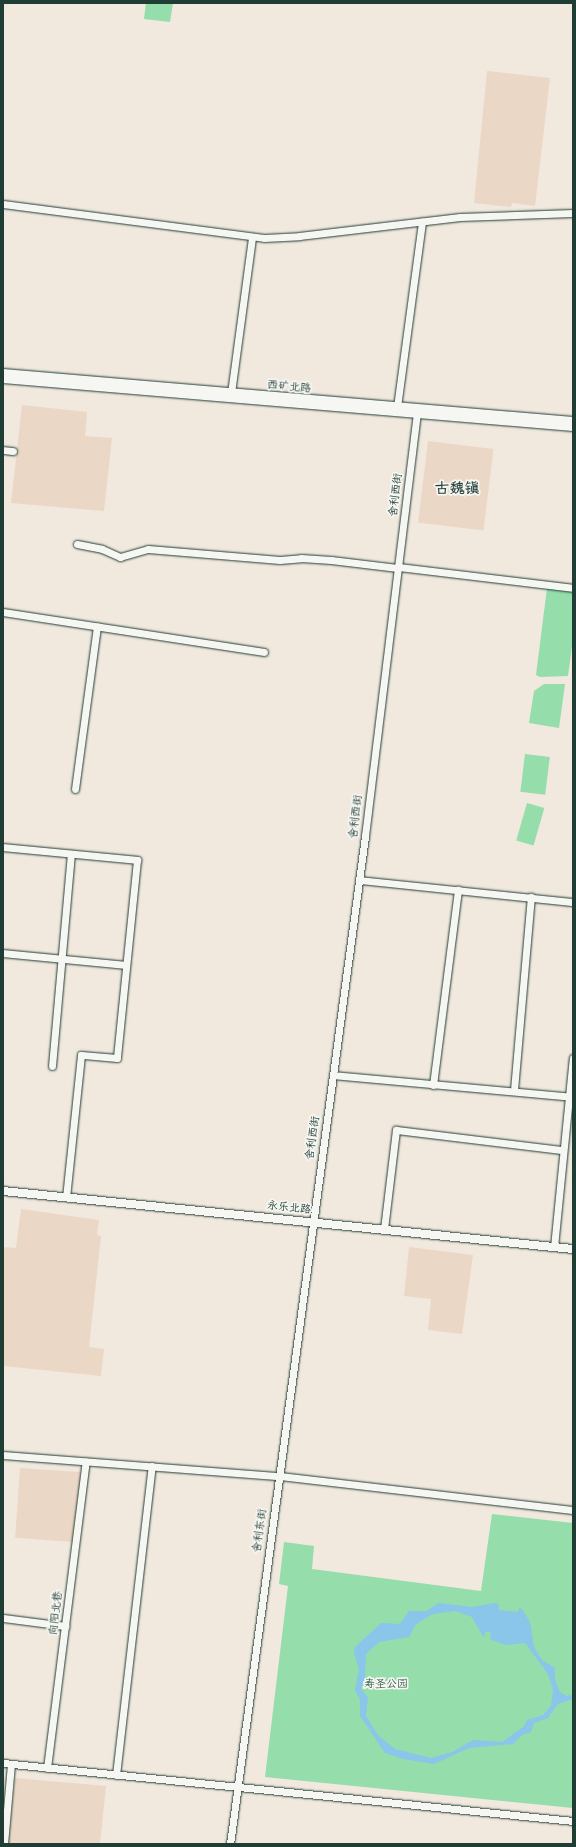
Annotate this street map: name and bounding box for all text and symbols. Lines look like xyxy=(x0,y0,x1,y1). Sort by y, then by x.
street label: 西矿北路 xyxy=(267,379,311,395)
street label: 舍利西街 xyxy=(387,472,405,518)
district label: 古魏镇 xyxy=(435,480,479,498)
street label: 舍利西街 xyxy=(347,794,365,840)
street label: 舍利西街 xyxy=(303,1115,323,1161)
street label: 永乐北路 xyxy=(266,1199,312,1217)
street label: 舍利东街 xyxy=(250,1508,270,1554)
street label: 向阳北巷 xyxy=(47,1590,65,1636)
park label: 寿圣公园 xyxy=(364,1677,408,1691)

